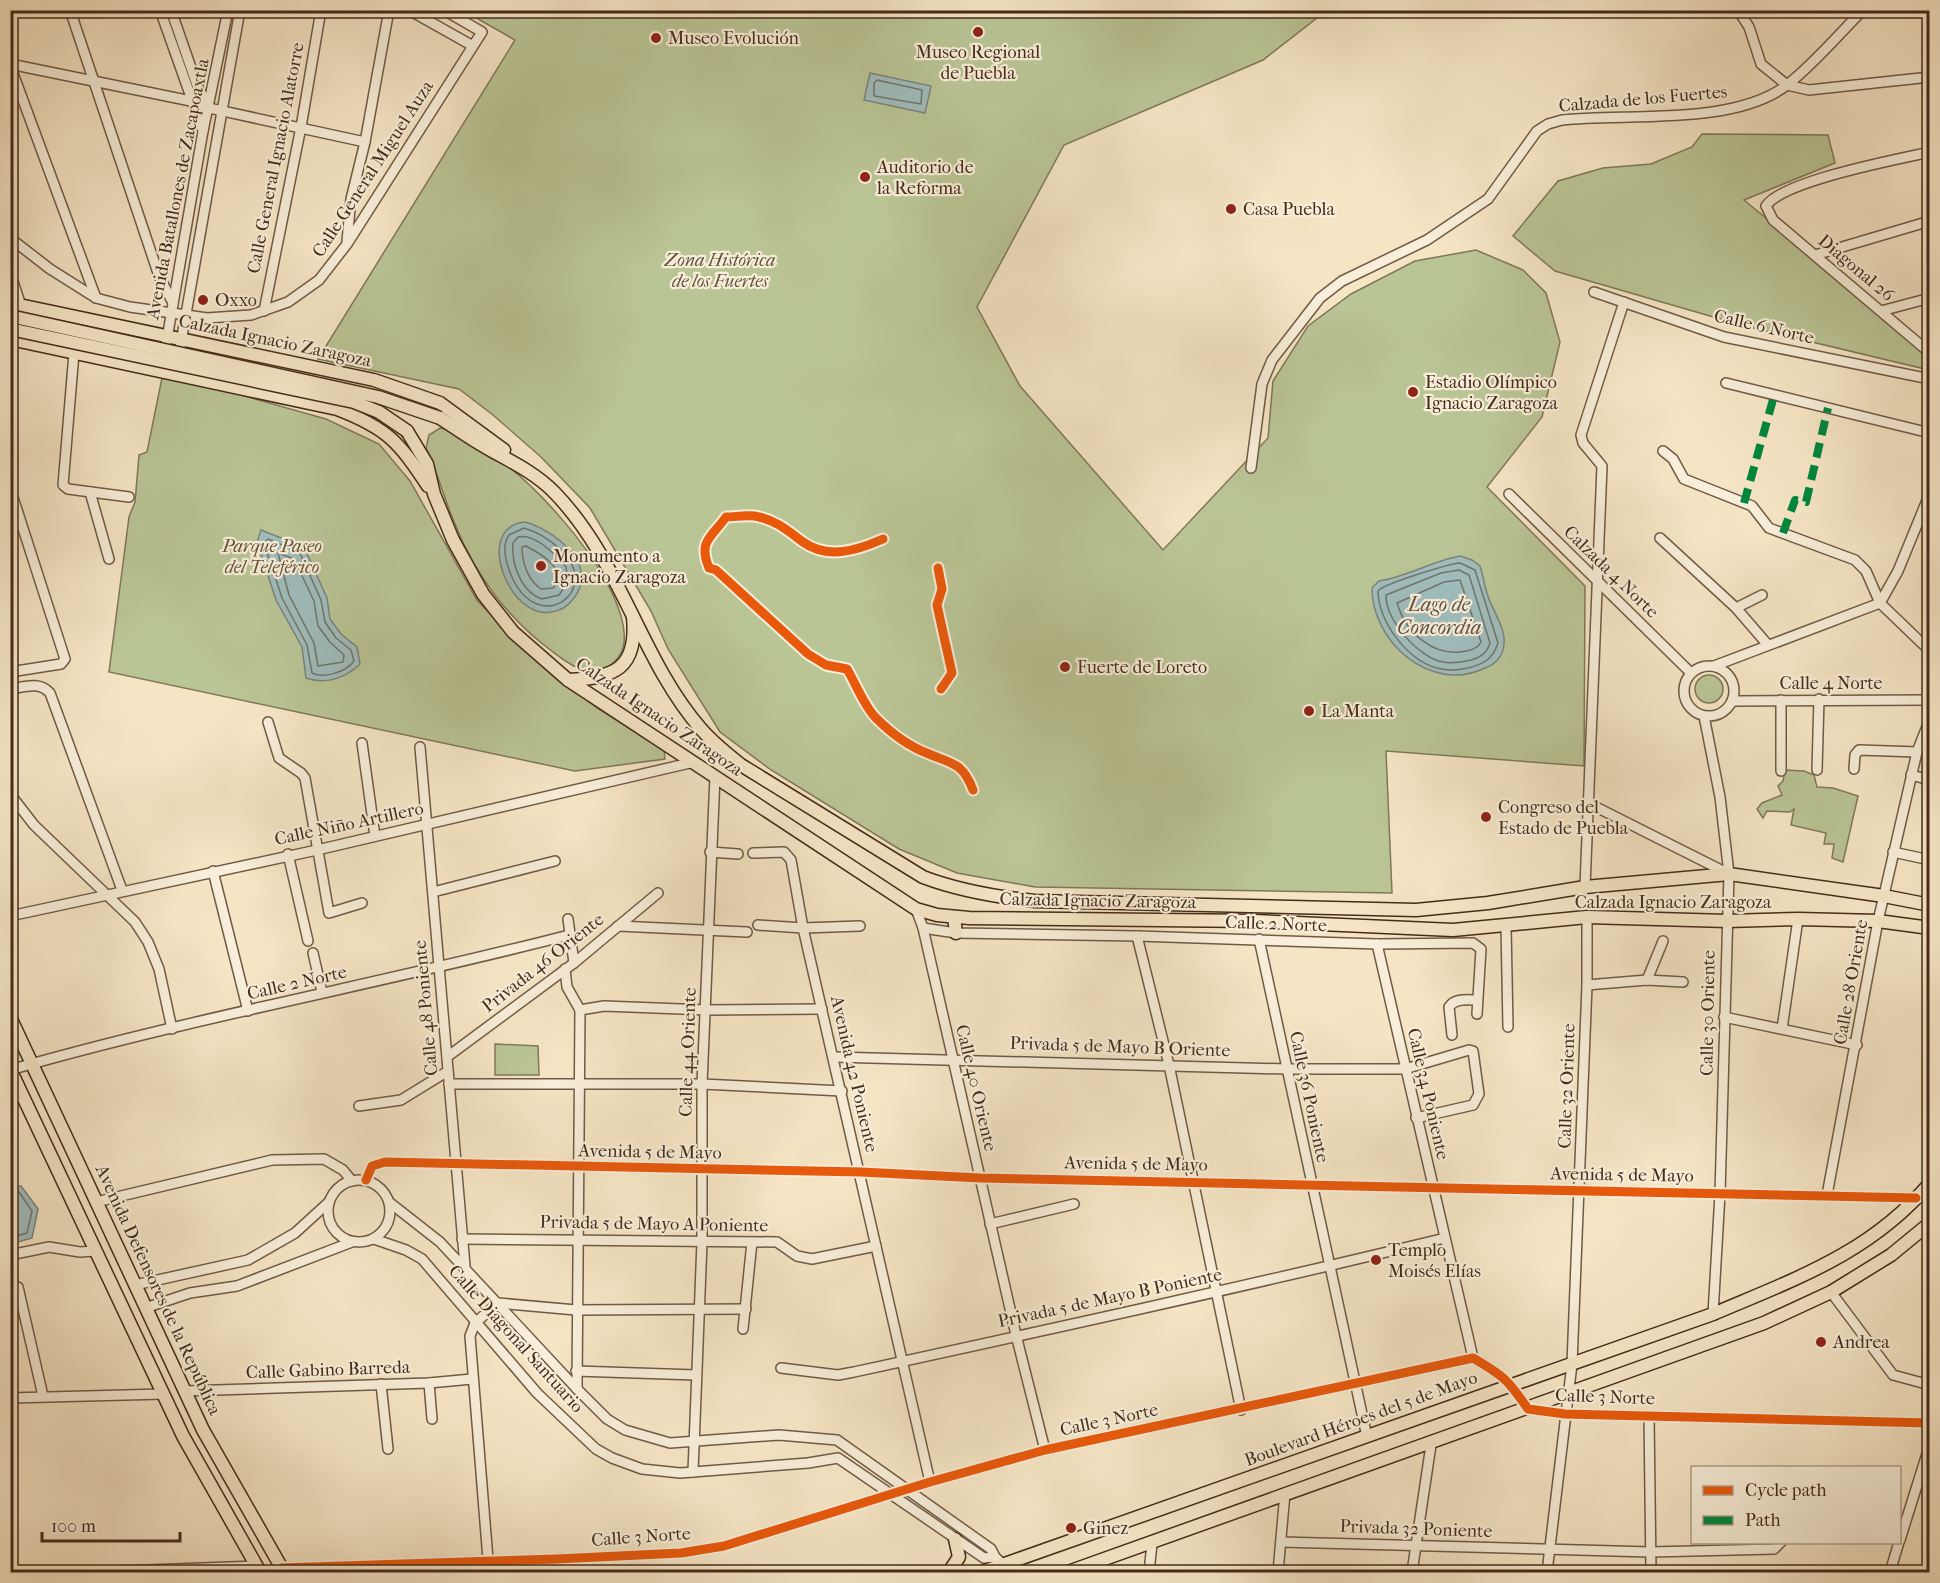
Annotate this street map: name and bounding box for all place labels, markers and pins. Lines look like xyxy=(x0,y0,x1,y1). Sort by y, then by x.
marker: Museo Regional de Puebla xyxy=(971,25,985,39)
place label: Museo Evolución xyxy=(668,28,799,49)
marker: Museo Evolución xyxy=(649,31,663,45)
place label: Museo Regional de Puebla xyxy=(916,42,1040,84)
place label: Auditorio de la Reforma xyxy=(876,157,974,199)
marker: Auditorio de la Reforma xyxy=(858,170,872,184)
place label: Casa Puebla xyxy=(1243,199,1335,220)
marker: Casa Puebla xyxy=(1224,202,1238,216)
place label: Oxxo xyxy=(215,290,257,311)
marker: Oxxo xyxy=(196,293,210,307)
place label: Estadio Olímpico Ignacio Zaragoza xyxy=(1425,372,1559,414)
marker: Estadio Olímpico Ignacio Zaragoza xyxy=(1406,385,1420,399)
place label: Monumento a Ignacio Zaragoza xyxy=(553,546,687,588)
marker: Monumento a Ignacio Zaragoza xyxy=(534,559,548,573)
place label: Fuerte de Loreto xyxy=(1077,657,1207,678)
marker: Fuerte de Loreto xyxy=(1058,660,1072,674)
place label: La Manta xyxy=(1321,701,1395,722)
marker: La Manta xyxy=(1302,704,1316,718)
place label: Congreso del Estado de Puebla xyxy=(1498,797,1629,839)
marker: Congreso del Estado de Puebla xyxy=(1479,810,1493,824)
place label: Templo Moisés Elías xyxy=(1388,1240,1481,1282)
marker: Templo Moisés Elías xyxy=(1369,1253,1383,1267)
place label: Andrea xyxy=(1832,1332,1890,1353)
marker: Andrea xyxy=(1814,1335,1828,1349)
place label: Ginez xyxy=(1083,1518,1128,1539)
marker: Ginez xyxy=(1064,1521,1078,1535)

